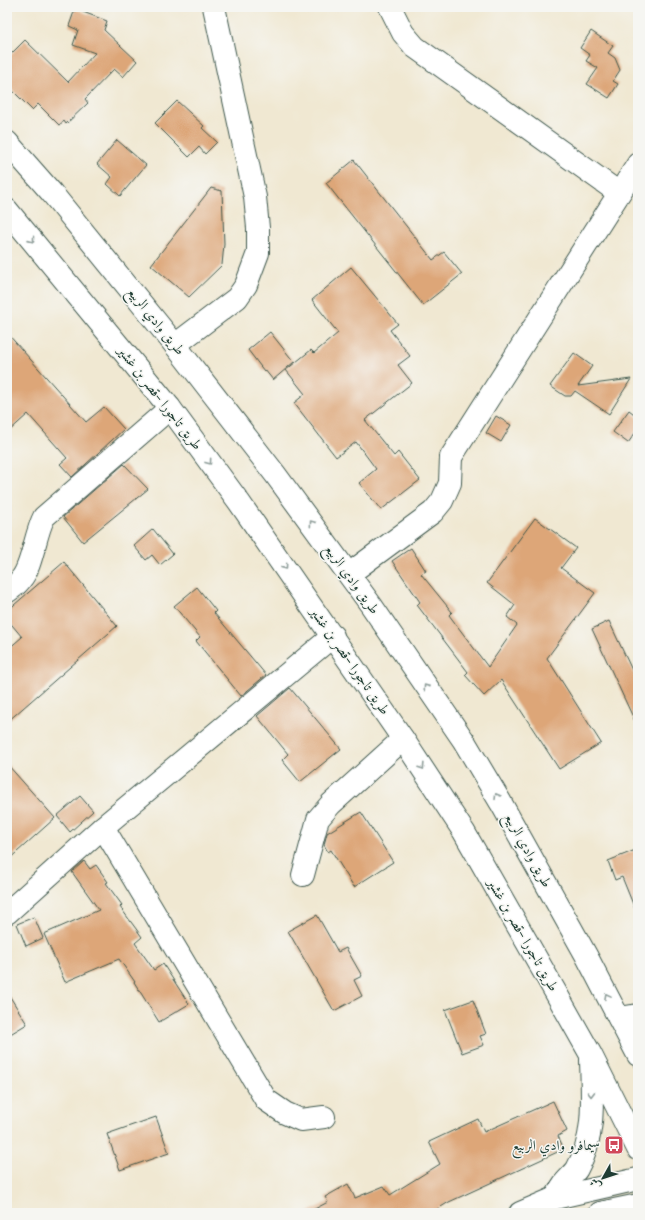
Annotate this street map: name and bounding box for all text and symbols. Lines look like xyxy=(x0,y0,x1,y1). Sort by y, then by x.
one-way arrow xyxy=(27,235,34,242)
street label: طريق وادي الربيع xyxy=(119,283,189,362)
street label: طريق تاجورا -قصر بن غشير xyxy=(112,340,207,454)
one-way arrow xyxy=(204,457,211,464)
one-way arrow xyxy=(310,521,317,528)
street label: طريق وادي الربيع xyxy=(317,540,384,620)
one-way arrow xyxy=(280,563,287,570)
street label: طريق تاجورا -قصر بن غشير xyxy=(305,602,394,719)
one-way arrow xyxy=(423,684,431,691)
one-way arrow xyxy=(417,763,425,770)
one-way arrow xyxy=(494,793,502,800)
street label: طريق وادي الربيع xyxy=(496,809,556,893)
street label: طريق تاجورا -قصر بن غشير xyxy=(482,873,563,995)
one-way arrow xyxy=(605,992,612,1000)
one-way arrow xyxy=(587,1091,596,1097)
bus stop icon: سيمافرو وادي الربيع xyxy=(603,1134,625,1156)
place label: سيمافرو وادي الربيع xyxy=(512,1136,600,1159)
north arrow xyxy=(583,1158,623,1198)
text: ش xyxy=(586,1175,605,1193)

